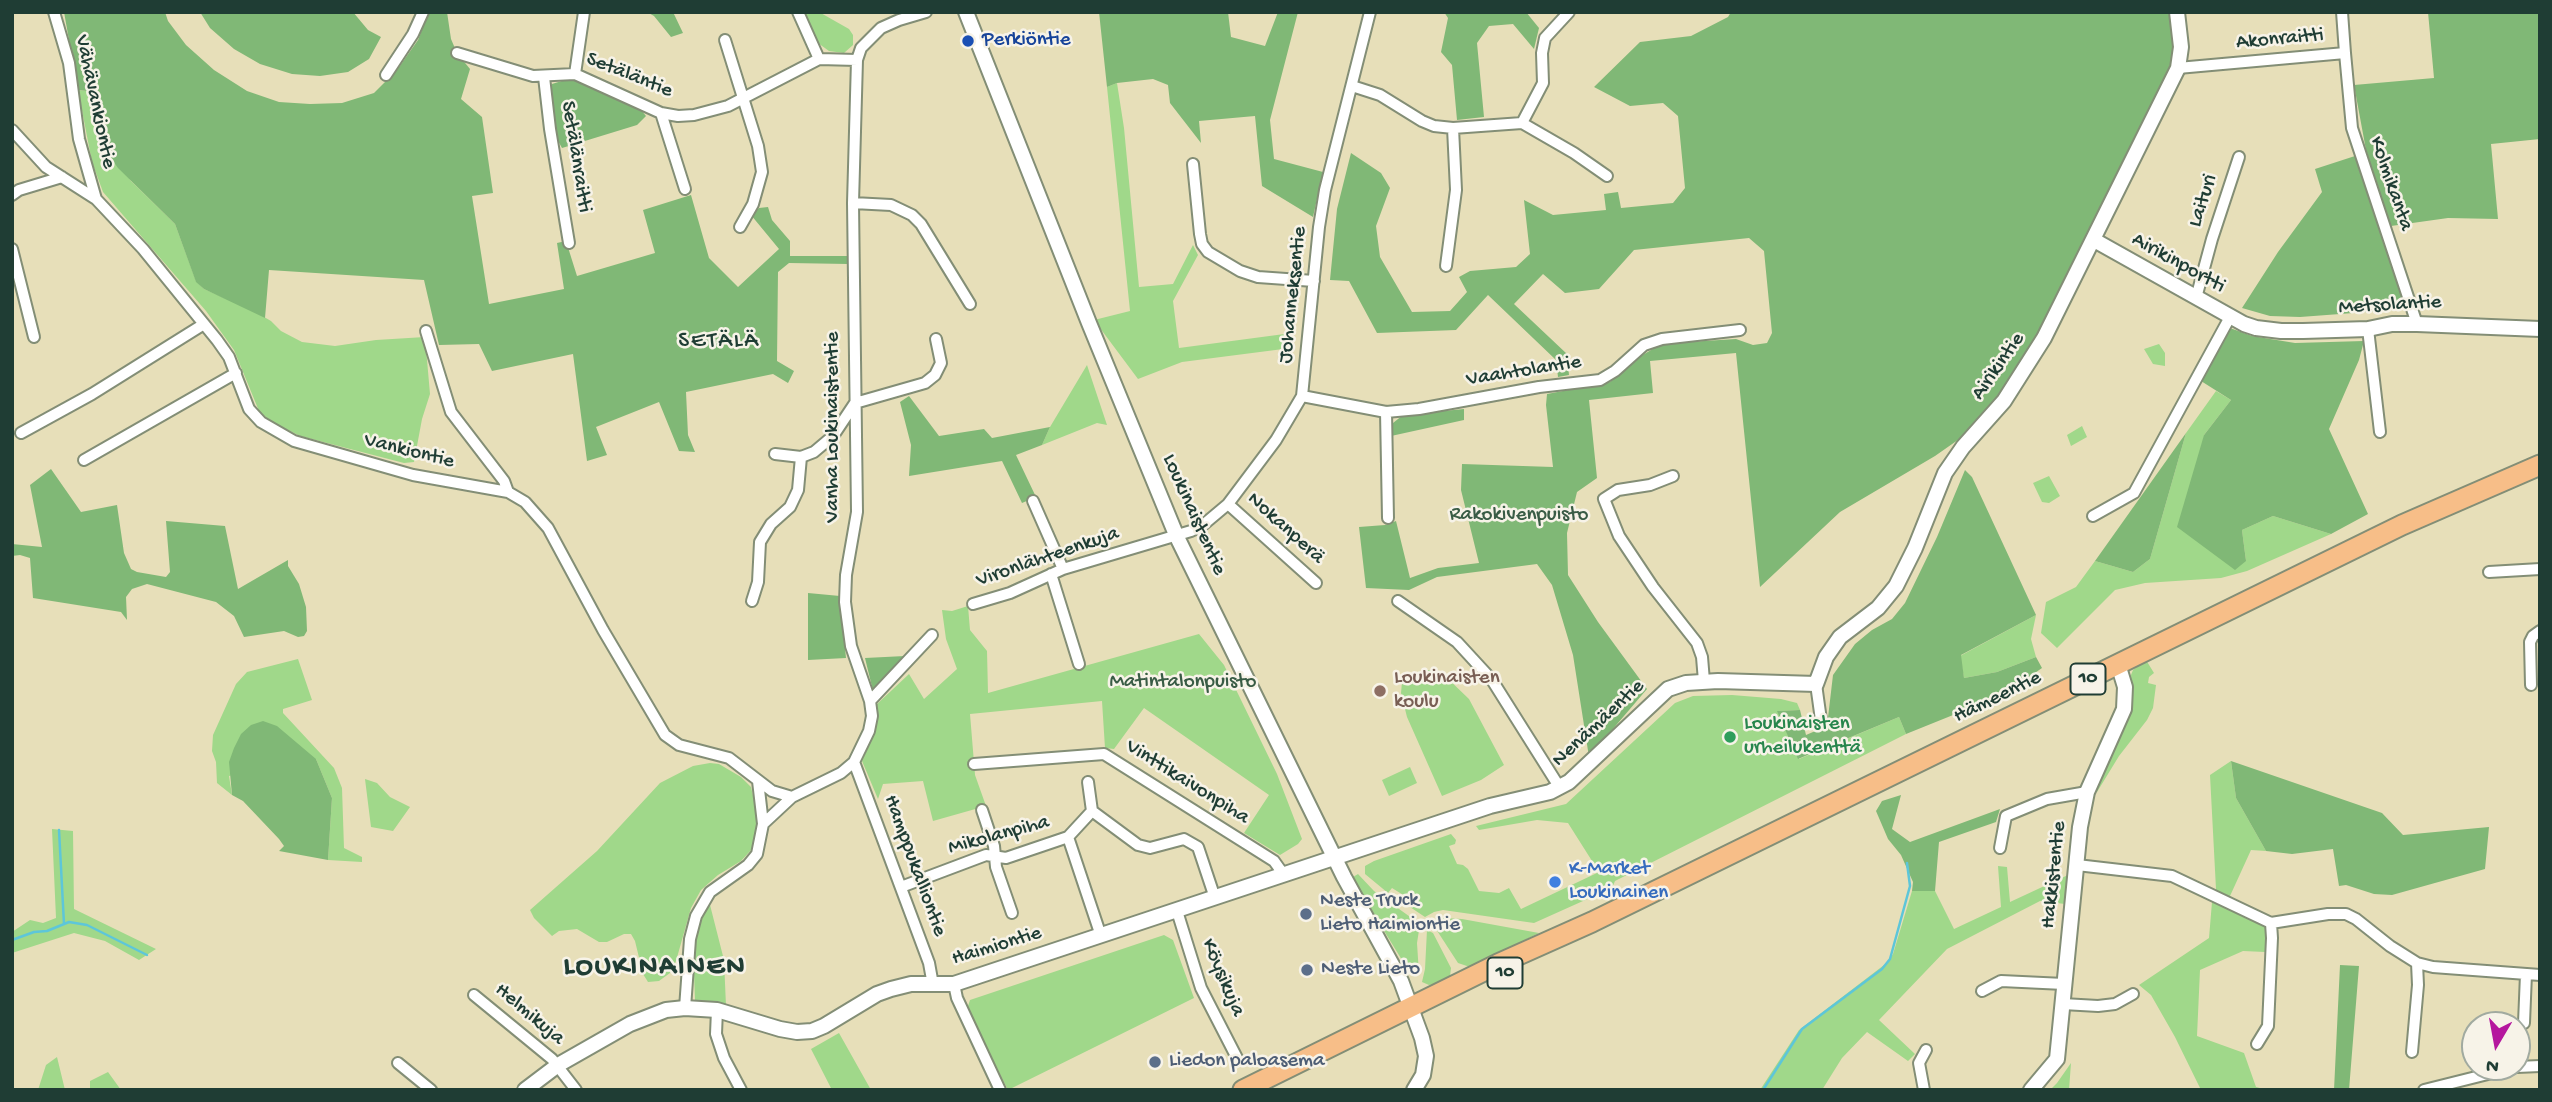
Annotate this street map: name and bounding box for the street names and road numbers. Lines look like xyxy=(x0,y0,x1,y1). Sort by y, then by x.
street label: Akonraitti xyxy=(2235,24,2325,56)
street label: Vähävankiontie xyxy=(68,33,120,171)
street label: Setäläntie xyxy=(582,47,676,105)
street label: Setälänraitti xyxy=(554,100,596,214)
street label: Kolmikanta xyxy=(2362,134,2418,234)
street label: Laituri xyxy=(2184,171,2224,231)
street label: Johanneksentie xyxy=(1274,225,1314,365)
street label: Airikinportti xyxy=(2127,228,2229,300)
street label: Metsolantie xyxy=(2338,291,2442,321)
street label: Airikintie xyxy=(1967,328,2031,406)
street label: Vanha Loukinaistentie xyxy=(821,332,847,522)
street label: Vaahtolantie xyxy=(1465,350,1583,394)
street label: Vankiontie xyxy=(361,429,457,475)
street label: Loukinaistentie xyxy=(1155,451,1231,579)
street label: Nokanperä xyxy=(1241,488,1329,570)
street label: Vironlähteenkuja xyxy=(973,522,1123,594)
road number: 10 xyxy=(2070,664,2106,694)
street label: Hämeentie xyxy=(1950,666,2046,730)
street label: Nenämäentie xyxy=(1547,675,1651,773)
street label: Vinttikaivonpiha xyxy=(1120,735,1254,831)
street label: Hamppukalliontie xyxy=(877,792,951,940)
street label: Mikolanpiha xyxy=(946,810,1052,862)
street label: Hakkistentie xyxy=(2037,820,2073,930)
street label: Haimiontie xyxy=(949,921,1045,973)
street label: Köysikuja xyxy=(1194,935,1250,1021)
road number: 10 xyxy=(1488,958,1522,988)
street label: Helmikuja xyxy=(489,978,569,1052)

